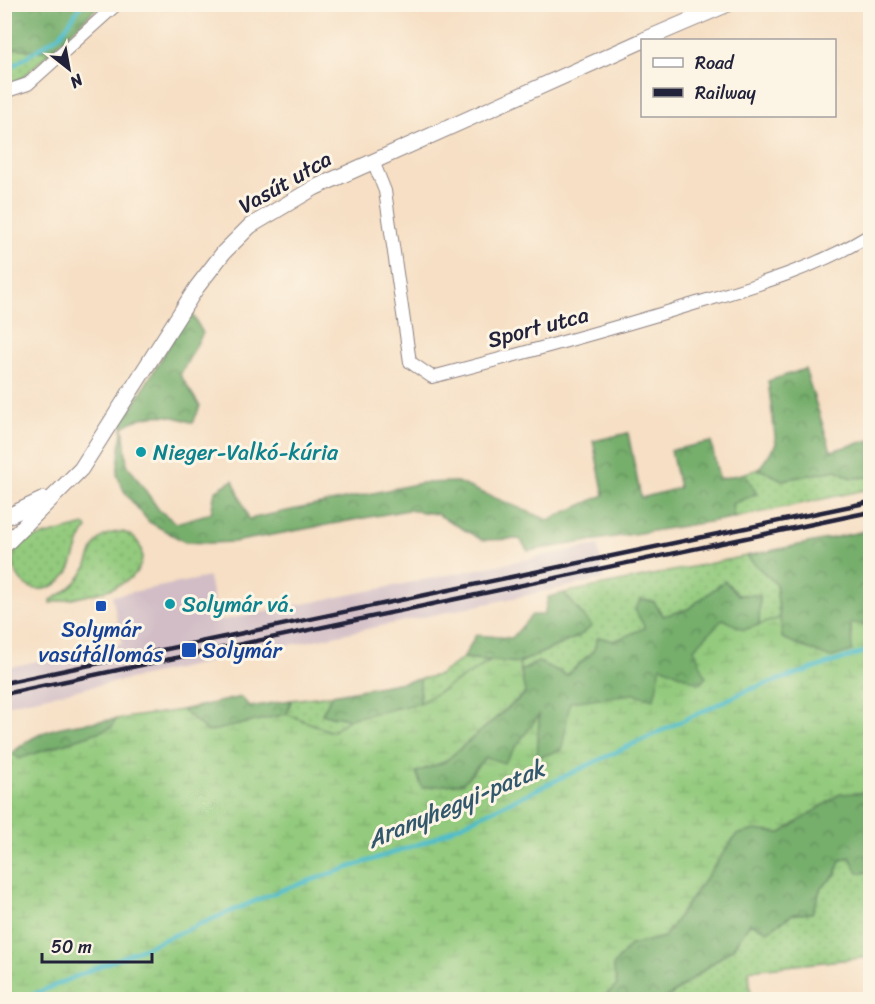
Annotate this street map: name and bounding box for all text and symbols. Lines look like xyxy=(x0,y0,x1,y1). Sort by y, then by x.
north arrow xyxy=(39,39,99,99)
legend xyxy=(641,39,836,117)
text: Road xyxy=(695,47,735,79)
text: N xyxy=(63,66,90,97)
text: Railway xyxy=(695,77,757,109)
street label: Vasút utca xyxy=(231,139,339,225)
street label: Sport utca xyxy=(483,295,593,359)
place label: Nieger-Valkó-kúria xyxy=(153,433,339,472)
marker: Nieger-Valkó-kúria xyxy=(134,445,148,459)
place label: Solymár vá. xyxy=(182,585,295,624)
marker: Solymár vá. xyxy=(163,597,177,611)
marker: Solymár vasútállomás xyxy=(94,599,108,613)
place label: Solymár vasútállomás xyxy=(39,610,164,674)
place label: Solymár xyxy=(202,631,284,670)
marker: Solymár xyxy=(180,641,198,659)
water label: Aranyhegyi-patak xyxy=(359,747,553,861)
scale bar xyxy=(42,926,152,964)
text: 50 m xyxy=(51,931,92,963)

